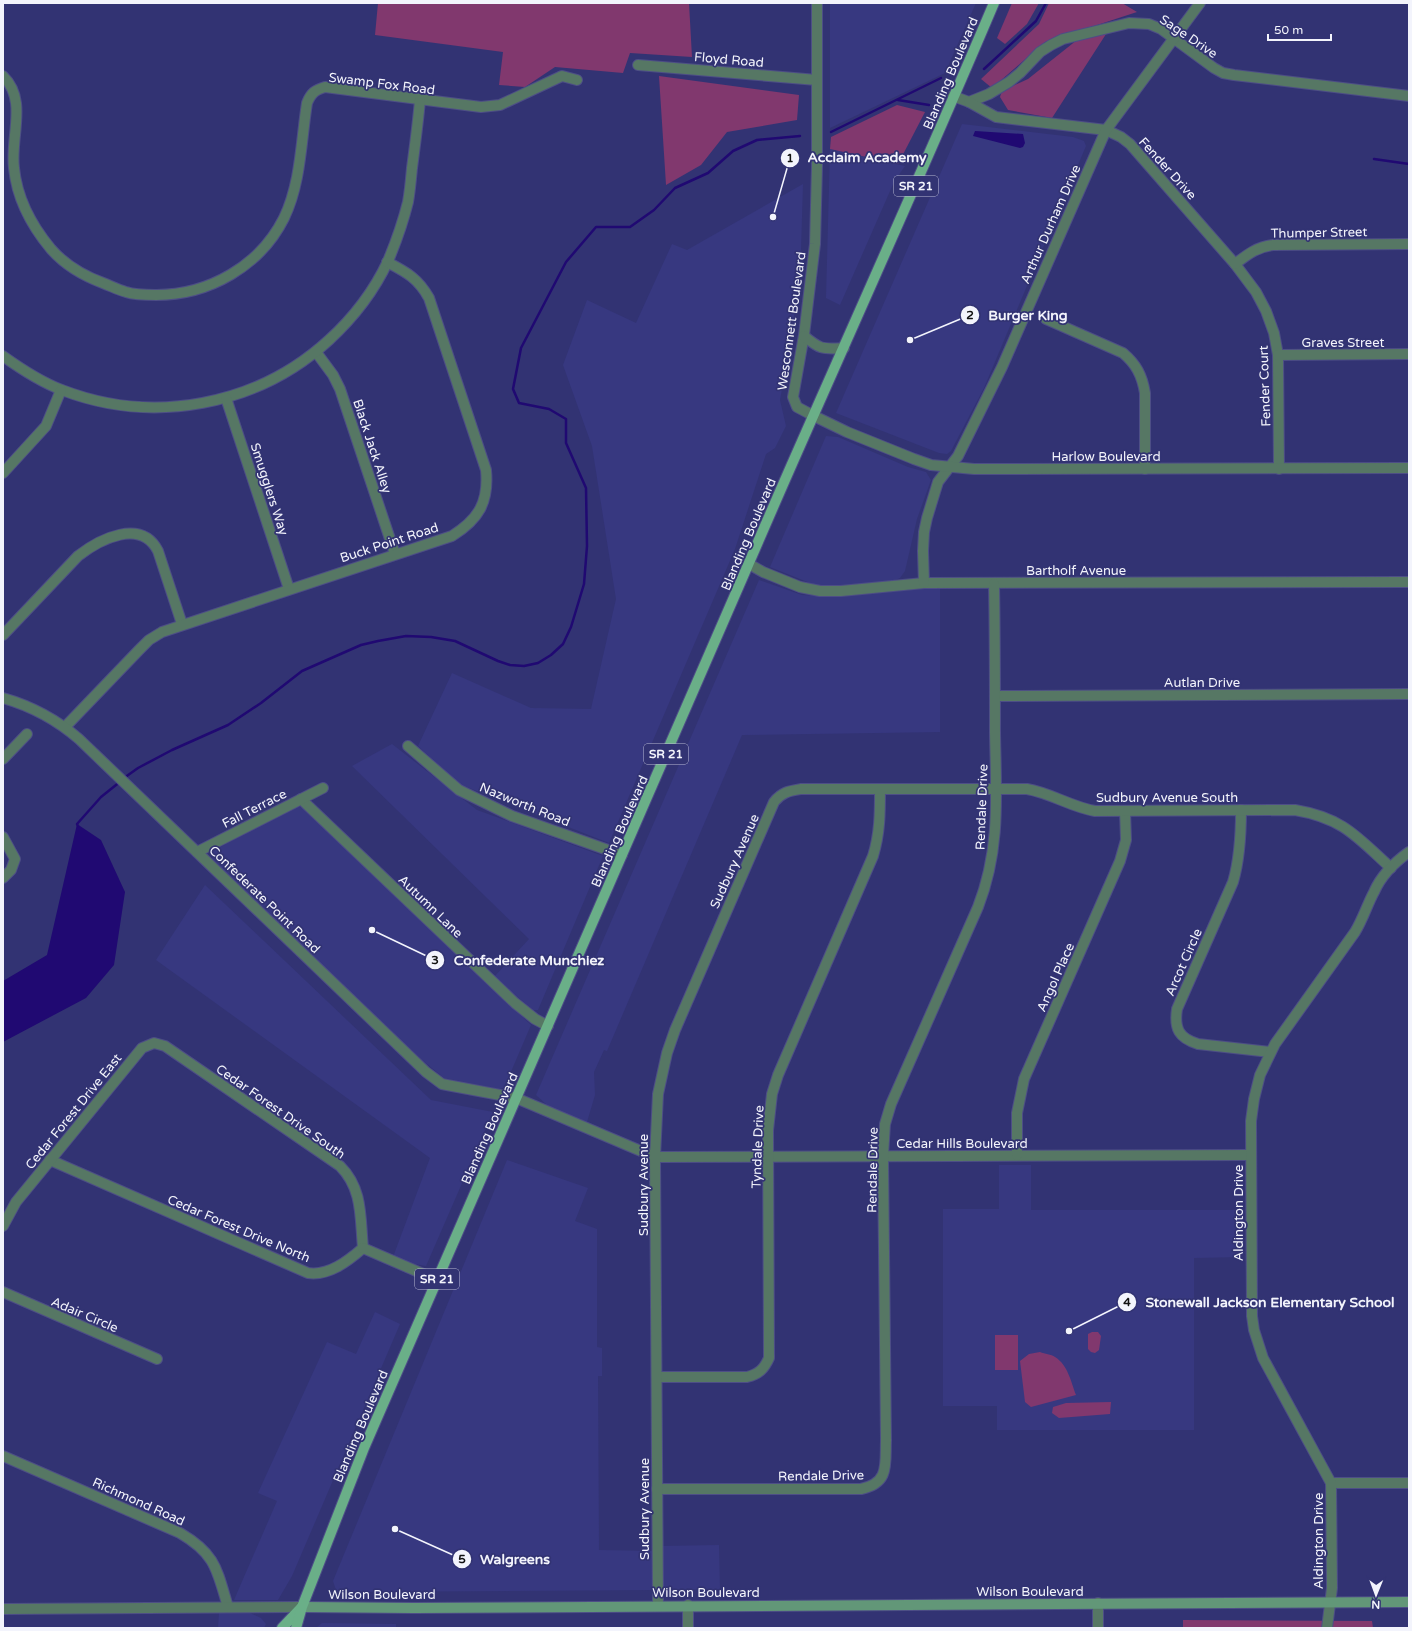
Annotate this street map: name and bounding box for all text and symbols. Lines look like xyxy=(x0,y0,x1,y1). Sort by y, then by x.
street label: Sage Drive xyxy=(1156,12,1220,62)
street label: Blanding Boulevard xyxy=(920,15,982,132)
scale bar xyxy=(1268,16,1331,42)
text: 50 m xyxy=(1274,23,1303,37)
street label: Floyd Road xyxy=(693,49,764,71)
street label: Swamp Fox Road xyxy=(328,70,436,98)
street label: Fender Drive xyxy=(1135,134,1200,203)
callout: Acclaim Academy xyxy=(780,145,935,171)
text: Acclaim Academy xyxy=(807,149,927,166)
text: 1 xyxy=(786,151,794,165)
street label: Arthur Durham Drive xyxy=(1017,162,1084,287)
road number: SR 21 xyxy=(894,176,938,196)
street label: Thumper Street xyxy=(1271,224,1367,242)
street label: Wesconnett Boulevard xyxy=(774,251,810,391)
callout: Burger King xyxy=(960,302,1075,328)
text: Burger King xyxy=(988,307,1068,324)
text: 2 xyxy=(966,308,974,322)
street label: Graves Street xyxy=(1302,335,1384,351)
street label: Fender Court xyxy=(1256,345,1274,427)
street label: Black Jack Alley xyxy=(349,397,395,495)
street label: Smugglers Way xyxy=(247,441,292,537)
street label: Harlow Boulevard xyxy=(1051,449,1161,465)
street label: Blanding Boulevard xyxy=(718,476,780,593)
street label: Buck Point Road xyxy=(338,519,441,566)
street label: Bartholf Avenue xyxy=(1026,563,1126,579)
street label: Autlan Drive xyxy=(1164,675,1240,691)
road number: SR 21 xyxy=(644,744,688,764)
street label: Rendale Drive xyxy=(973,764,991,850)
street label: Blanding Boulevard xyxy=(588,773,652,890)
street label: Nazworth Road xyxy=(477,779,572,830)
street label: Fall Terrace xyxy=(220,786,289,832)
street label: Sudbury Avenue South xyxy=(1096,790,1238,806)
street label: Sudbury Avenue xyxy=(707,812,763,911)
street label: Confederate Point Road xyxy=(205,842,323,957)
street label: Autumn Lane xyxy=(395,872,466,942)
street label: Arcot Circle xyxy=(1162,926,1206,999)
street label: Angol Place xyxy=(1034,940,1078,1014)
callout: Confederate Munchiez xyxy=(425,947,612,973)
text: Confederate Munchiez xyxy=(454,952,604,969)
text: 3 xyxy=(431,953,439,967)
street label: Cedar Forest Drive East xyxy=(22,1051,125,1173)
street label: Cedar Forest Drive South xyxy=(213,1061,348,1163)
street label: Blanding Boulevard xyxy=(458,1070,522,1187)
street label: Tyndale Drive xyxy=(749,1105,767,1189)
street label: Rendale Drive xyxy=(864,1127,882,1213)
street label: Sudbury Avenue xyxy=(636,1134,652,1236)
street label: Cedar Hills Boulevard xyxy=(896,1136,1028,1152)
street label: Aldington Drive xyxy=(1231,1165,1247,1261)
street label: Cedar Forest Drive North xyxy=(165,1192,312,1266)
road number: SR 21 xyxy=(415,1269,459,1289)
callout: Stonewall Jackson Elementary School xyxy=(1117,1289,1402,1315)
street label: Adair Circle xyxy=(49,1294,121,1336)
text: Stonewall Jackson Elementary School xyxy=(1145,1294,1395,1311)
text: 4 xyxy=(1123,1295,1131,1309)
street label: Blanding Boulevard xyxy=(330,1368,392,1485)
street label: Sudbury Avenue xyxy=(637,1458,653,1560)
street label: Rendale Drive xyxy=(778,1467,864,1485)
street label: Richmond Road xyxy=(90,1474,187,1529)
street label: Aldington Drive xyxy=(1311,1493,1327,1589)
callout: Walgreens xyxy=(452,1546,558,1572)
text: Walgreens xyxy=(480,1551,550,1568)
text: 5 xyxy=(458,1552,466,1566)
north arrow xyxy=(1356,1575,1396,1615)
street label: Wilson Boulevard xyxy=(976,1584,1084,1600)
street label: Wilson Boulevard xyxy=(652,1585,760,1601)
street label: Wilson Boulevard xyxy=(328,1587,436,1603)
text: N xyxy=(1371,1598,1380,1611)

